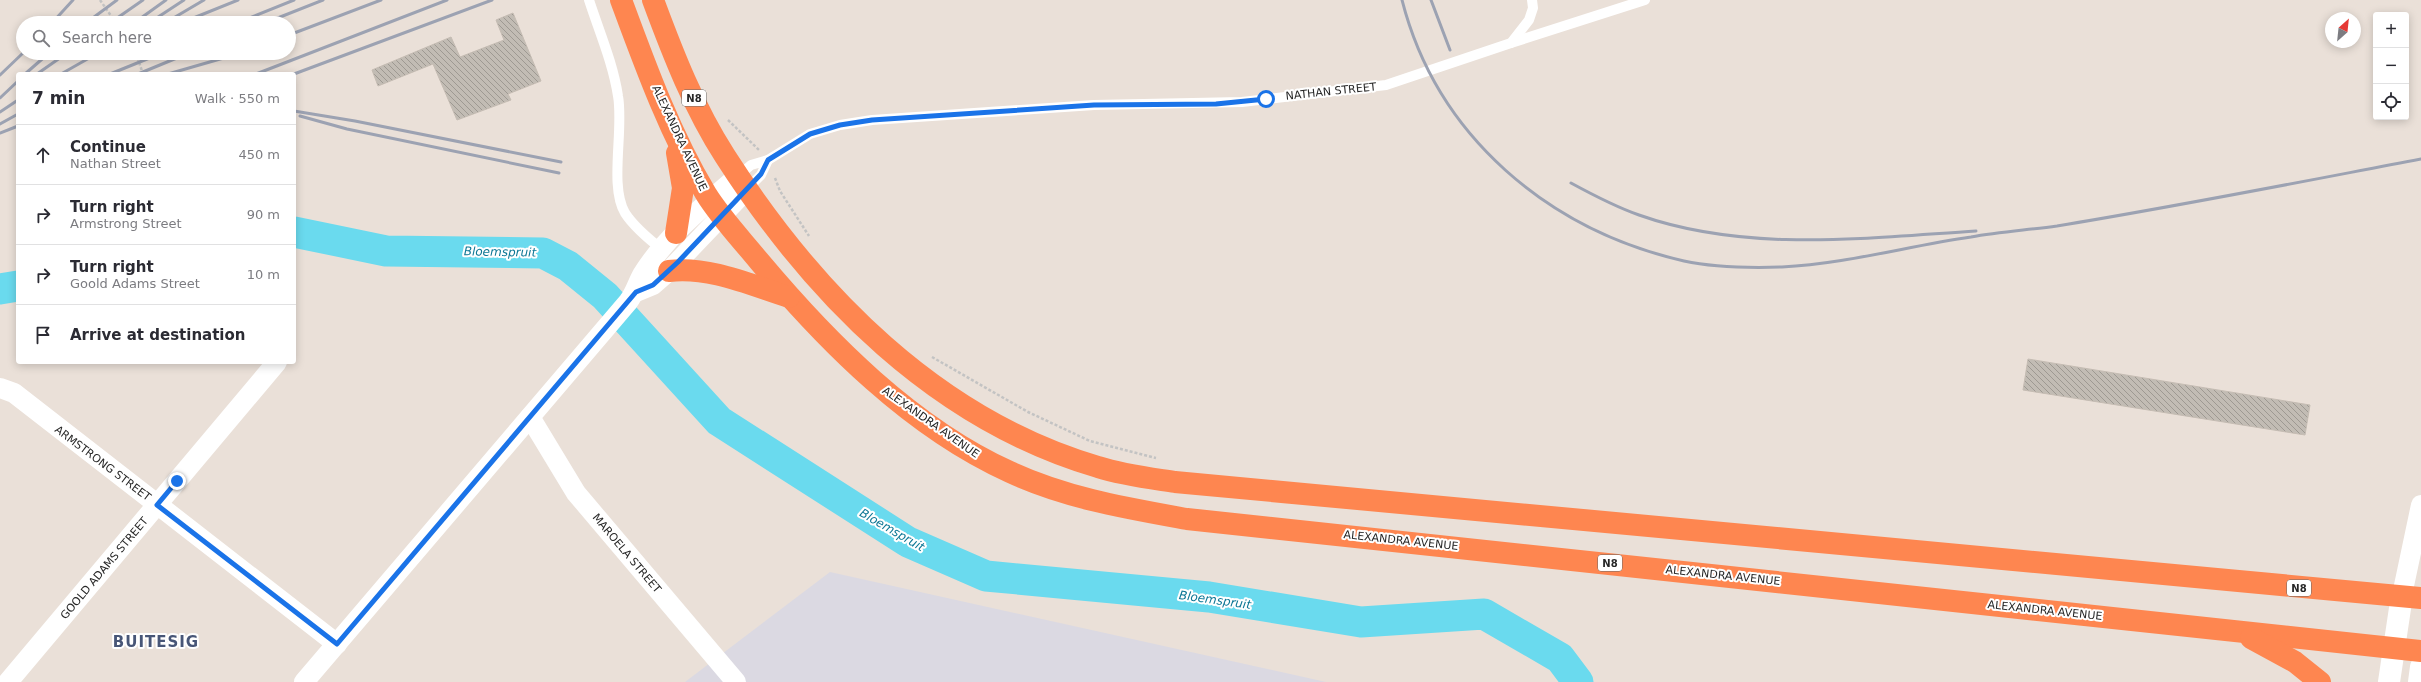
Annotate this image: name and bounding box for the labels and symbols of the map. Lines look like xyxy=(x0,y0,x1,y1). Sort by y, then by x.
north arrow xyxy=(2325,12,2361,48)
street label: NATHAN STREET xyxy=(1285,80,1377,103)
street label: ALEXANDRA AVENUE xyxy=(649,83,710,193)
road number: N8 xyxy=(682,90,706,106)
route start xyxy=(1257,90,1275,108)
water label: Bloemspruit xyxy=(464,244,538,260)
street label: ALEXANDRA AVENUE xyxy=(880,384,982,461)
street label: ARMSTRONG STREET xyxy=(52,423,154,504)
route end xyxy=(168,472,186,490)
water label: Bloemspruit xyxy=(857,506,928,555)
street label: MAROELA STREET xyxy=(590,511,664,596)
street label: GOOLD ADAMS STREET xyxy=(58,514,151,622)
street label: ALEXANDRA AVENUE xyxy=(1343,528,1459,553)
road number: N8 xyxy=(1598,555,1622,571)
street label: ALEXANDRA AVENUE xyxy=(1665,563,1781,588)
road number: N8 xyxy=(2287,580,2311,596)
water label: Bloemspruit xyxy=(1178,588,1253,612)
street label: ALEXANDRA AVENUE xyxy=(1987,598,2103,623)
district label: BUITESIG xyxy=(113,633,199,651)

